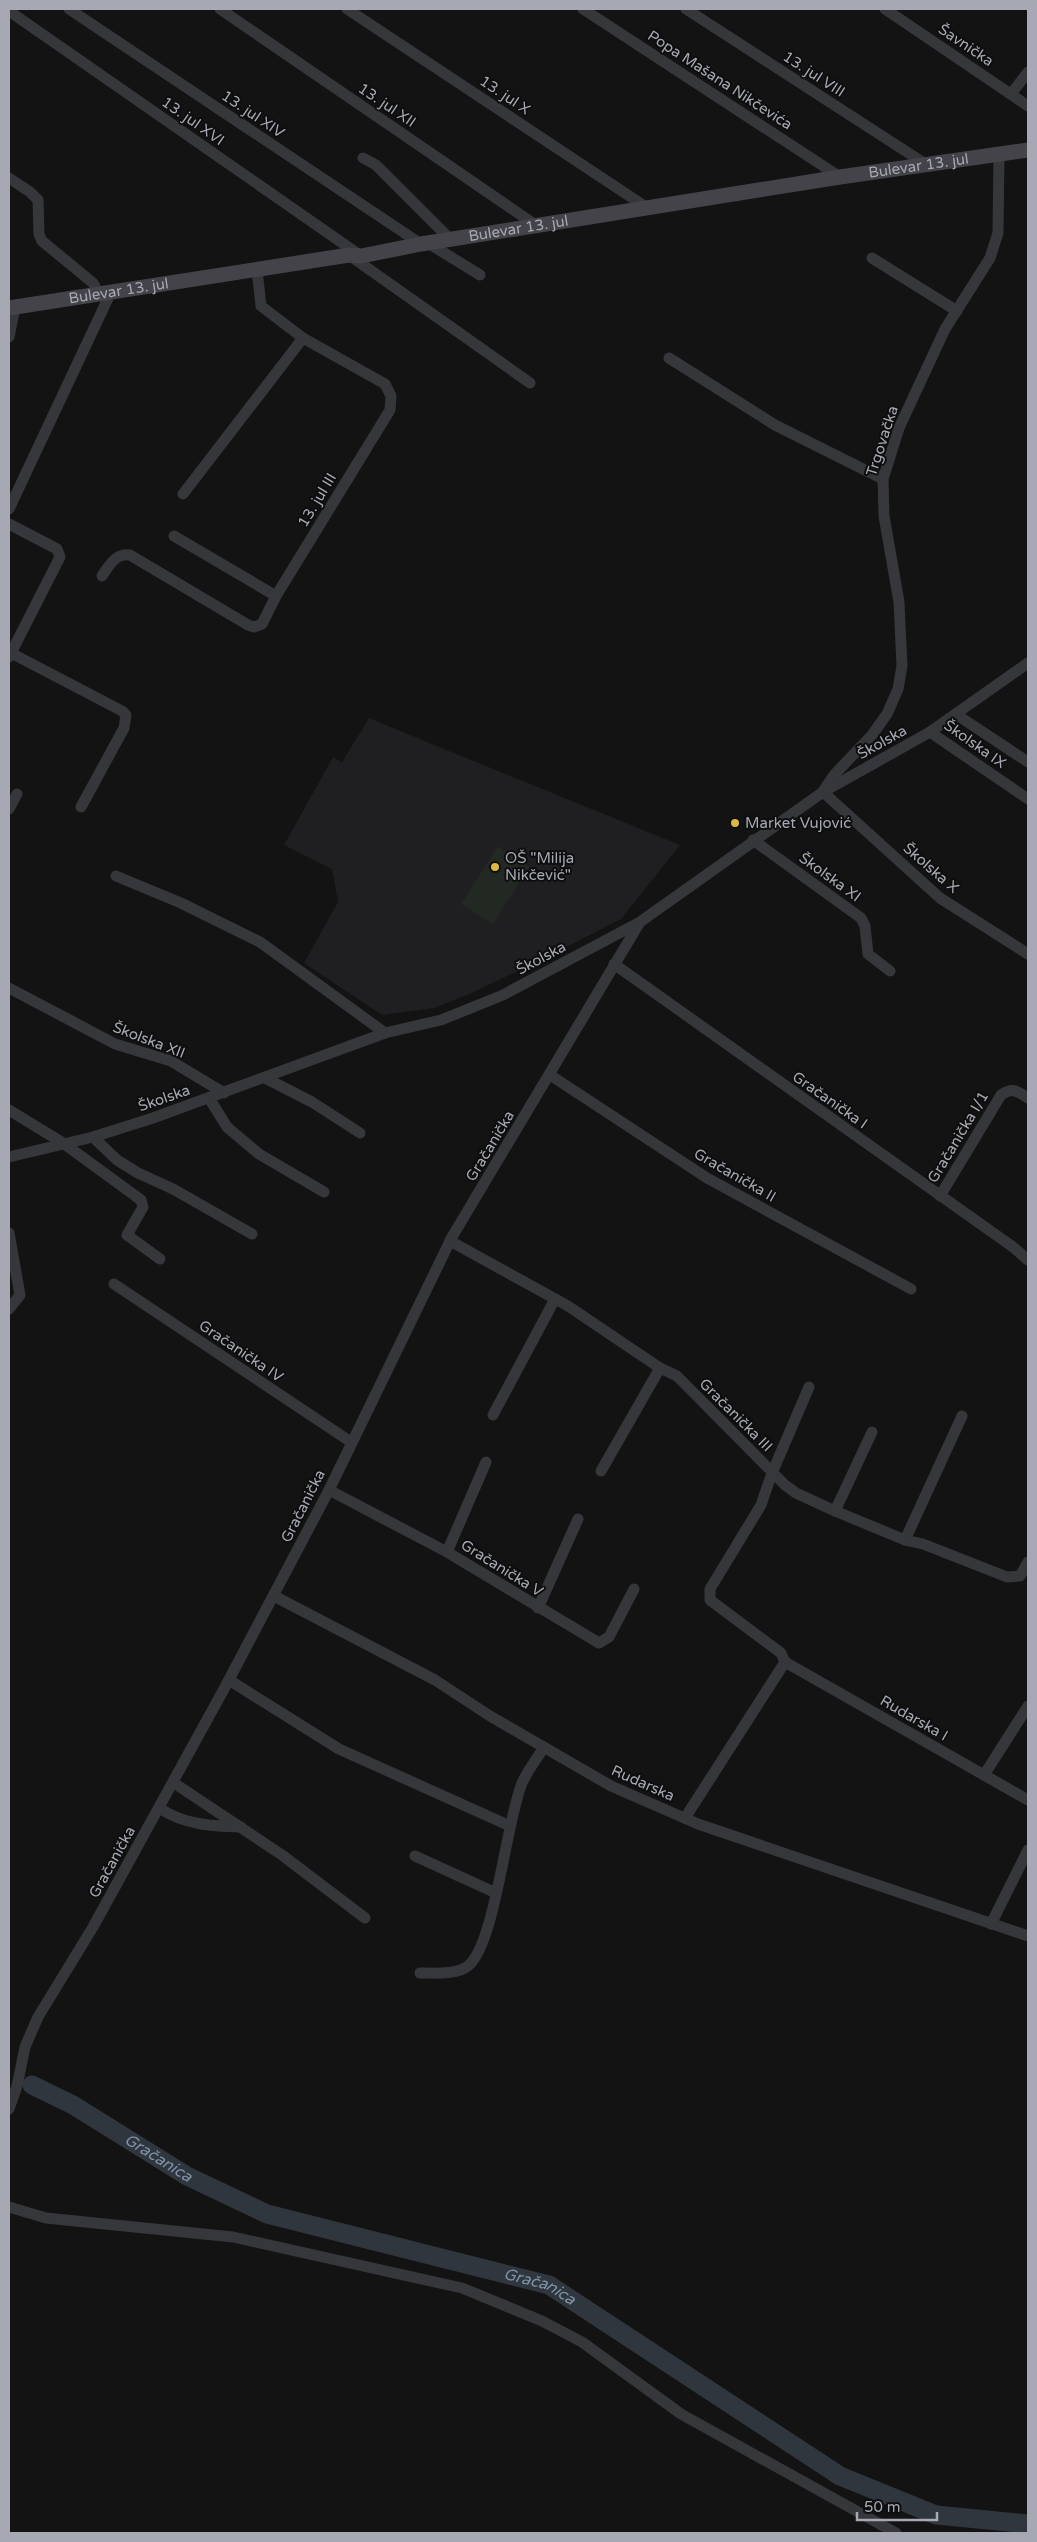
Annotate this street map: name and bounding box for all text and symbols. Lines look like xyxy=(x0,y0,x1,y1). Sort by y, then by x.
street label: Šavnička xyxy=(935,20,997,70)
street label: Popa Mašana Nikčevića xyxy=(644,26,796,134)
street label: 13. jul VIII xyxy=(780,47,848,101)
street label: 13. jul X xyxy=(476,72,534,118)
street label: 13. jul XII xyxy=(355,79,419,131)
street label: 13. jul XIV xyxy=(218,86,288,142)
street label: 13. jul XVI xyxy=(158,93,228,149)
street label: Bulevar 13. jul xyxy=(867,150,970,182)
street label: Bulevar 13. jul xyxy=(467,212,570,245)
street label: Bulevar 13. jul xyxy=(67,274,170,308)
street label: Trgovačka xyxy=(862,404,902,478)
street label: 13. jul III xyxy=(294,470,340,530)
street label: Školska IX xyxy=(940,716,1010,772)
street label: Školska xyxy=(854,721,910,763)
place label: Market Vujović xyxy=(745,814,851,832)
marker: Market Vujović xyxy=(729,817,741,829)
street label: Školska X xyxy=(900,839,962,897)
place label: OŠ "Milija Nikčević" xyxy=(505,849,574,884)
street label: Školska XI xyxy=(796,849,864,905)
marker: OŠ "Milija Nikčević" xyxy=(489,861,501,873)
street label: Školska xyxy=(513,937,569,979)
street label: Školska XII xyxy=(110,1018,188,1062)
street label: Gračanička I xyxy=(789,1068,871,1132)
street label: Školska xyxy=(136,1081,192,1115)
street label: Gračanička I/1 xyxy=(924,1088,992,1186)
street label: Gračanička xyxy=(462,1107,518,1185)
street label: Gračanička II xyxy=(691,1144,779,1206)
street label: Gračanička IV xyxy=(195,1316,287,1386)
street label: Gračanička III xyxy=(696,1375,776,1455)
street label: Gračanička xyxy=(277,1467,329,1545)
street label: Gračanička V xyxy=(458,1536,547,1601)
street label: Rudarska I xyxy=(877,1691,951,1745)
street label: Rudarska xyxy=(609,1761,677,1805)
street label: Gračanička xyxy=(85,1823,139,1901)
water label: Gračanica xyxy=(121,2129,197,2187)
water label: Gračanica xyxy=(502,2264,580,2310)
scale bar xyxy=(857,2490,937,2522)
text: 50 m xyxy=(864,2498,901,2516)

